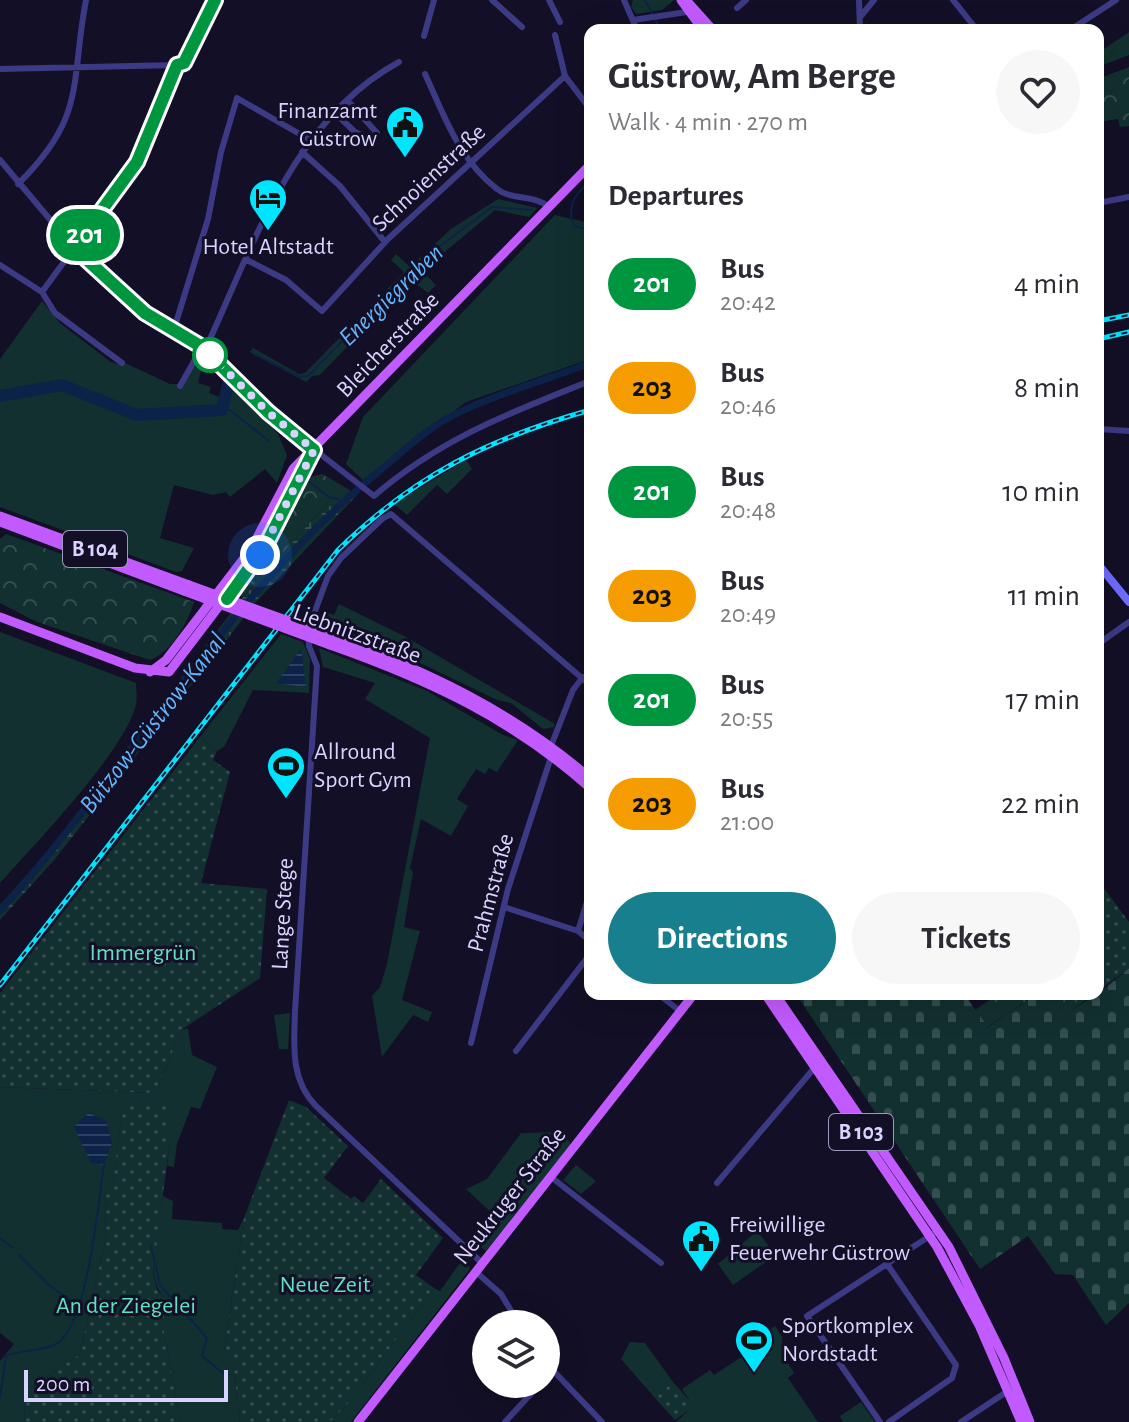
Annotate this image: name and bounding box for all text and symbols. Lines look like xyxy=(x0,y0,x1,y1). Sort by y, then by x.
button: heart xyxy=(996,50,1080,134)
text: Güstrow, Am Berge xyxy=(608,58,896,96)
place label: Finanzamt Güstrow xyxy=(278,99,377,151)
public building icon: Finanzamt Güstrow xyxy=(384,104,426,159)
text: Walk · 4 min · 270 m xyxy=(608,109,808,135)
street label: Schnoienstraße xyxy=(368,120,490,236)
hotel icon: Hotel Altstadt xyxy=(247,177,289,232)
text: Departures xyxy=(608,181,744,211)
line badge: 201 xyxy=(39,209,131,261)
text: 201 xyxy=(66,221,104,249)
place label: Hotel Altstadt xyxy=(202,235,334,259)
water label: Energiegraben xyxy=(334,239,448,351)
text: Bus xyxy=(720,254,765,284)
text: 4 min xyxy=(1014,269,1080,299)
text: 201 xyxy=(633,270,671,298)
street label: Bleicherstraße xyxy=(332,288,444,402)
text: 20:42 xyxy=(720,289,776,315)
unlabelled marker xyxy=(193,338,227,372)
text: Bus xyxy=(720,358,765,388)
text: 8 min xyxy=(1014,373,1080,403)
text: 203 xyxy=(632,374,672,402)
text: 20:46 xyxy=(720,393,776,419)
text: Bus xyxy=(720,462,765,492)
text: 10 min xyxy=(1002,477,1080,507)
text: 201 xyxy=(633,478,671,506)
text: 20:48 xyxy=(720,497,776,523)
road number: B 104 xyxy=(63,531,127,567)
your location xyxy=(240,535,280,575)
text: Bus xyxy=(720,566,765,596)
text: 11 min xyxy=(1008,581,1080,611)
text: 203 xyxy=(632,582,672,610)
street label: Liebnitzstraße xyxy=(290,600,424,668)
text: 20:49 xyxy=(720,601,776,627)
water label: Bützow-Güstrow-Kanal xyxy=(75,628,231,818)
text: Bus xyxy=(720,670,765,700)
text: 17 min xyxy=(1005,685,1080,715)
text: 201 xyxy=(633,686,671,714)
text: 20:55 xyxy=(720,705,773,731)
place label: Allround Sport Gym xyxy=(314,740,412,792)
sports icon: Allround Sport Gym xyxy=(265,745,307,800)
text: Bus xyxy=(720,774,765,804)
text: 22 min xyxy=(1001,789,1080,819)
text: 203 xyxy=(632,790,672,818)
text: 21:00 xyxy=(720,809,774,835)
street label: Prahmstraße xyxy=(464,831,518,955)
street label: Lange Stege xyxy=(268,857,298,971)
button: Directions xyxy=(608,892,836,984)
button: Tickets xyxy=(852,892,1080,984)
park label: Immergrün xyxy=(90,941,197,965)
road number: B 103 xyxy=(829,1114,893,1150)
street label: Neukruger Straße xyxy=(449,1123,571,1269)
place label: Freiwillige Feuerwehr Güstrow xyxy=(729,1213,910,1265)
public building icon: Freiwillige Feuerwehr Güstrow xyxy=(680,1218,722,1273)
park label: Neue Zeit xyxy=(280,1273,371,1297)
park label: An der Ziegelei xyxy=(56,1294,196,1318)
map controls xyxy=(472,1310,560,1398)
button: layers xyxy=(472,1310,560,1398)
place label: Sportkomplex Nordstadt xyxy=(782,1314,914,1366)
sports icon: Sportkomplex Nordstadt xyxy=(733,1319,775,1374)
scale bar xyxy=(24,1366,228,1402)
text: 200 m xyxy=(36,1373,90,1395)

